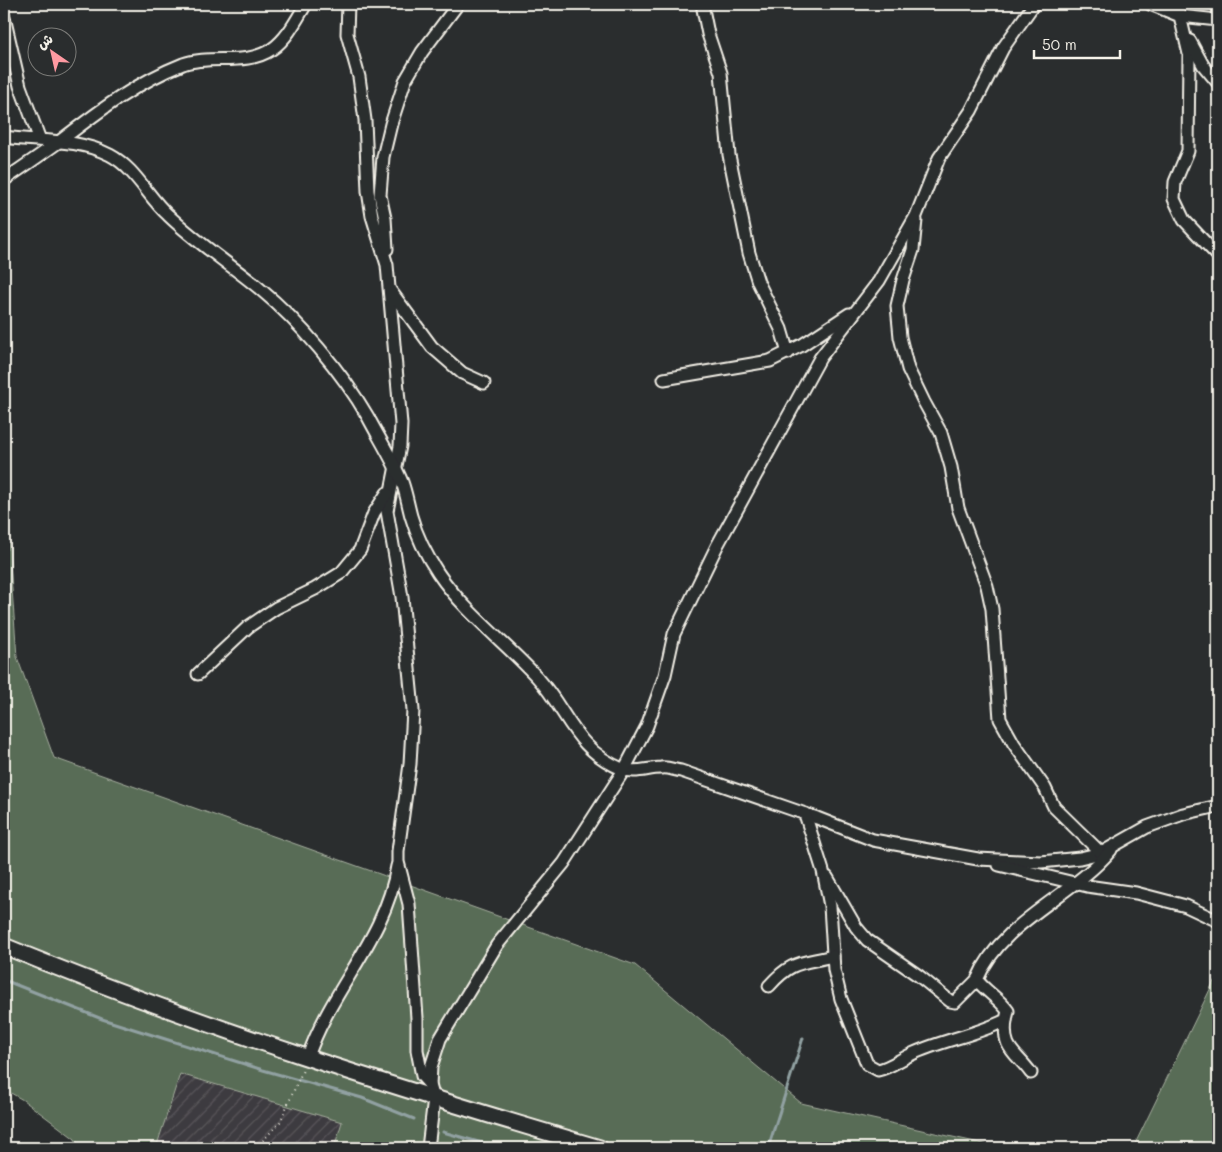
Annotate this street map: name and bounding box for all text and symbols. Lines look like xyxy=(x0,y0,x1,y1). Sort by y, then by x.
north arrow xyxy=(28,28,78,78)
scale bar xyxy=(1034,28,1121,60)
text: ش xyxy=(33,29,56,53)
text: 50 m xyxy=(1042,34,1077,54)

